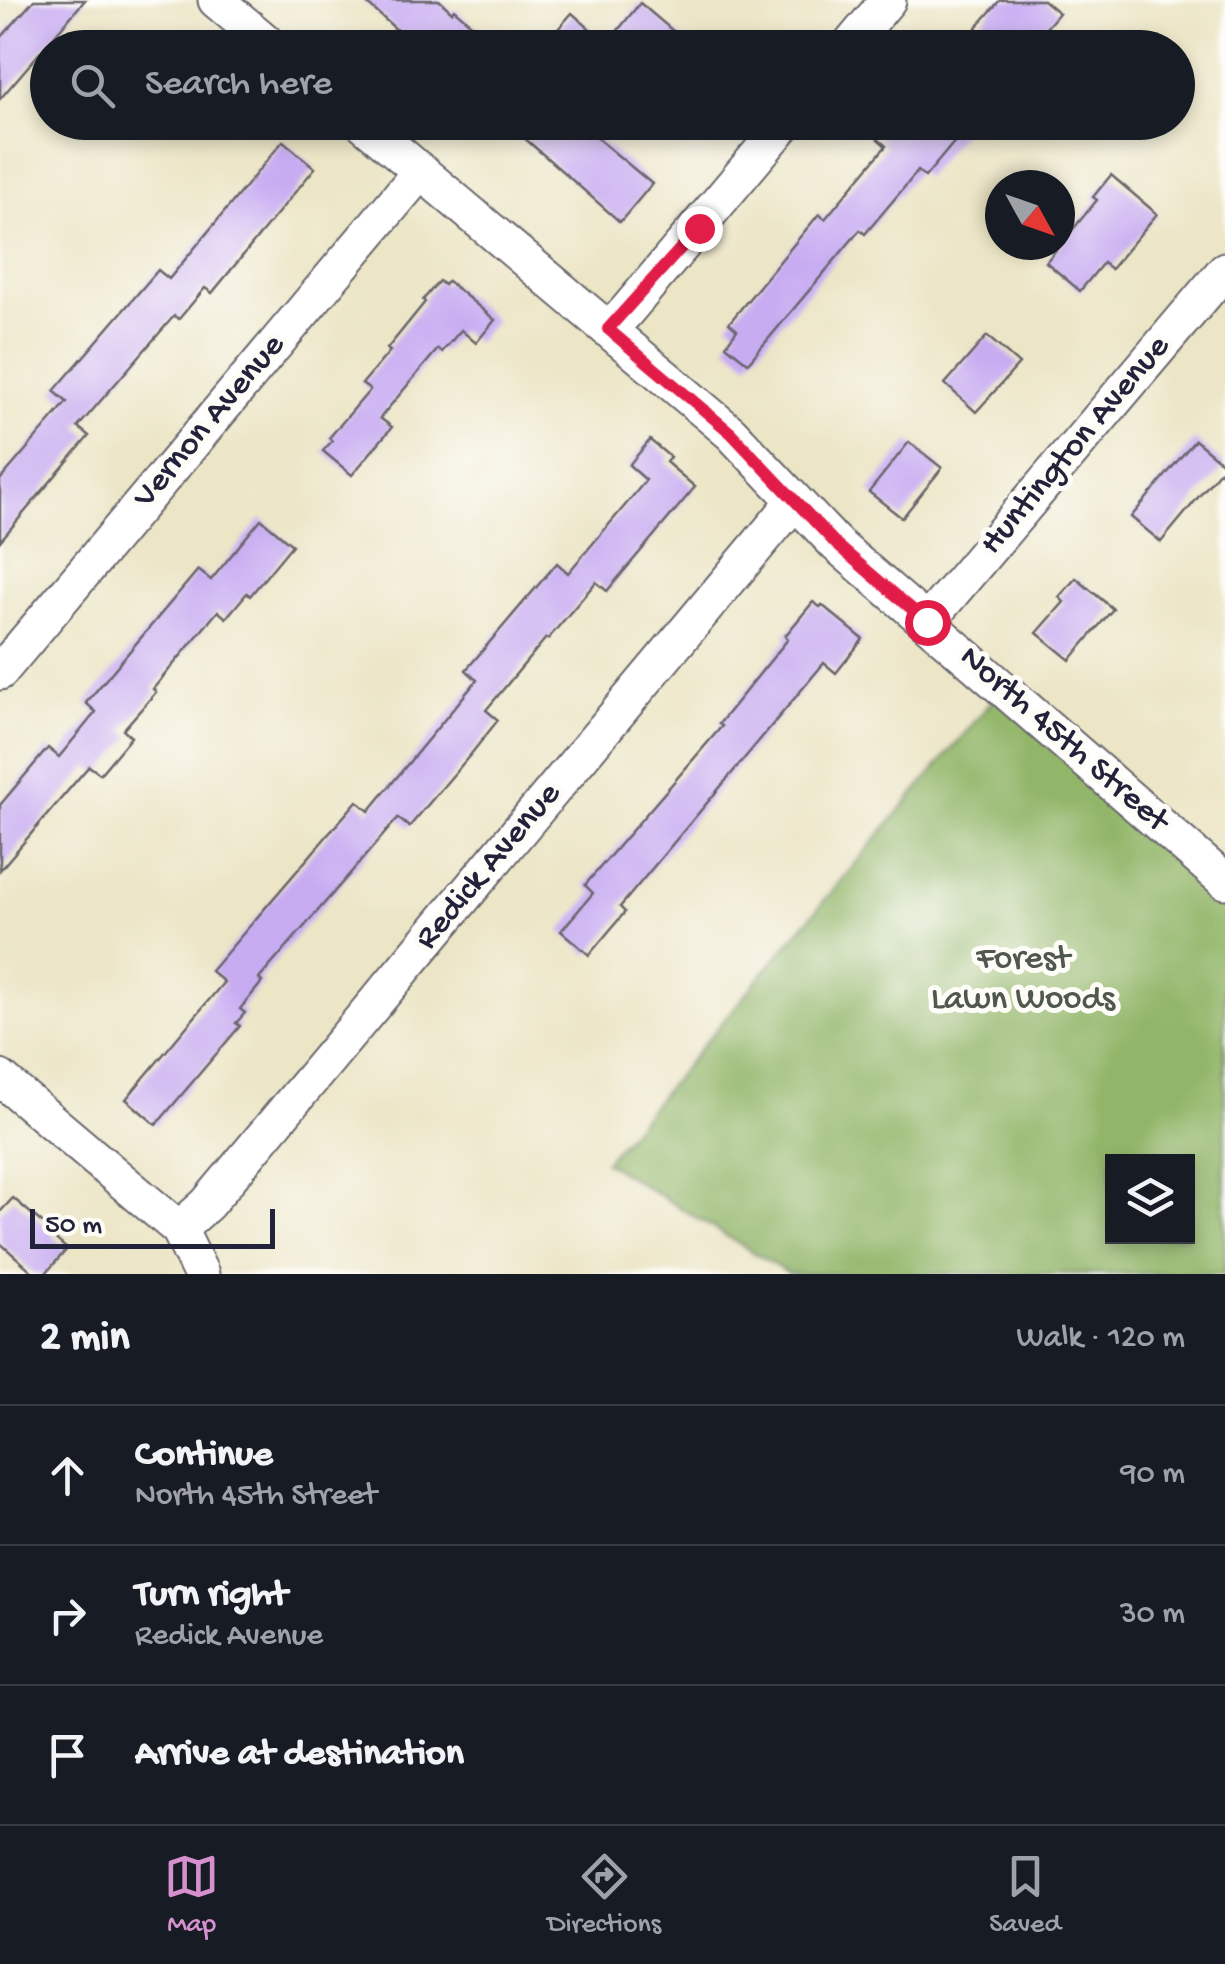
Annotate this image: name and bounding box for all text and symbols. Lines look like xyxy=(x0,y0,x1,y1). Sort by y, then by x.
search box xyxy=(30,30,1195,140)
icon: search xyxy=(65,58,120,113)
text: Search here xyxy=(145,63,332,107)
north arrow xyxy=(985,170,1075,260)
route end xyxy=(677,206,723,252)
street label: Vernon Avenue xyxy=(125,326,295,518)
street label: Huntington Avenue xyxy=(972,327,1180,564)
route start xyxy=(905,600,951,646)
street label: North 45th Street xyxy=(950,638,1178,844)
street label: Redick Avenue xyxy=(407,774,571,959)
park label: Forest Lawn Woods xyxy=(931,940,1116,1021)
map controls xyxy=(1105,1154,1195,1244)
button: layers xyxy=(1105,1154,1195,1244)
scale bar xyxy=(30,1204,275,1248)
text: 50 m xyxy=(45,1210,102,1243)
text: 2 min xyxy=(40,1315,129,1364)
text: Walk · 120 m xyxy=(1016,1320,1185,1358)
text: Continue xyxy=(135,1434,273,1478)
icon: ahead xyxy=(40,1448,95,1503)
text: 90 m xyxy=(1121,1456,1185,1494)
text: North 45th Street xyxy=(135,1478,377,1516)
text: Turn right xyxy=(135,1574,287,1618)
icon: right xyxy=(40,1588,95,1643)
text: 30 m xyxy=(1120,1596,1185,1634)
text: Redick Avenue xyxy=(135,1618,323,1656)
icon: arrive xyxy=(40,1728,95,1783)
text: Arrive at destination xyxy=(135,1733,464,1777)
tab: Map xyxy=(164,1849,219,1942)
tab: Directions xyxy=(547,1849,661,1942)
tab: Saved xyxy=(989,1849,1061,1942)

